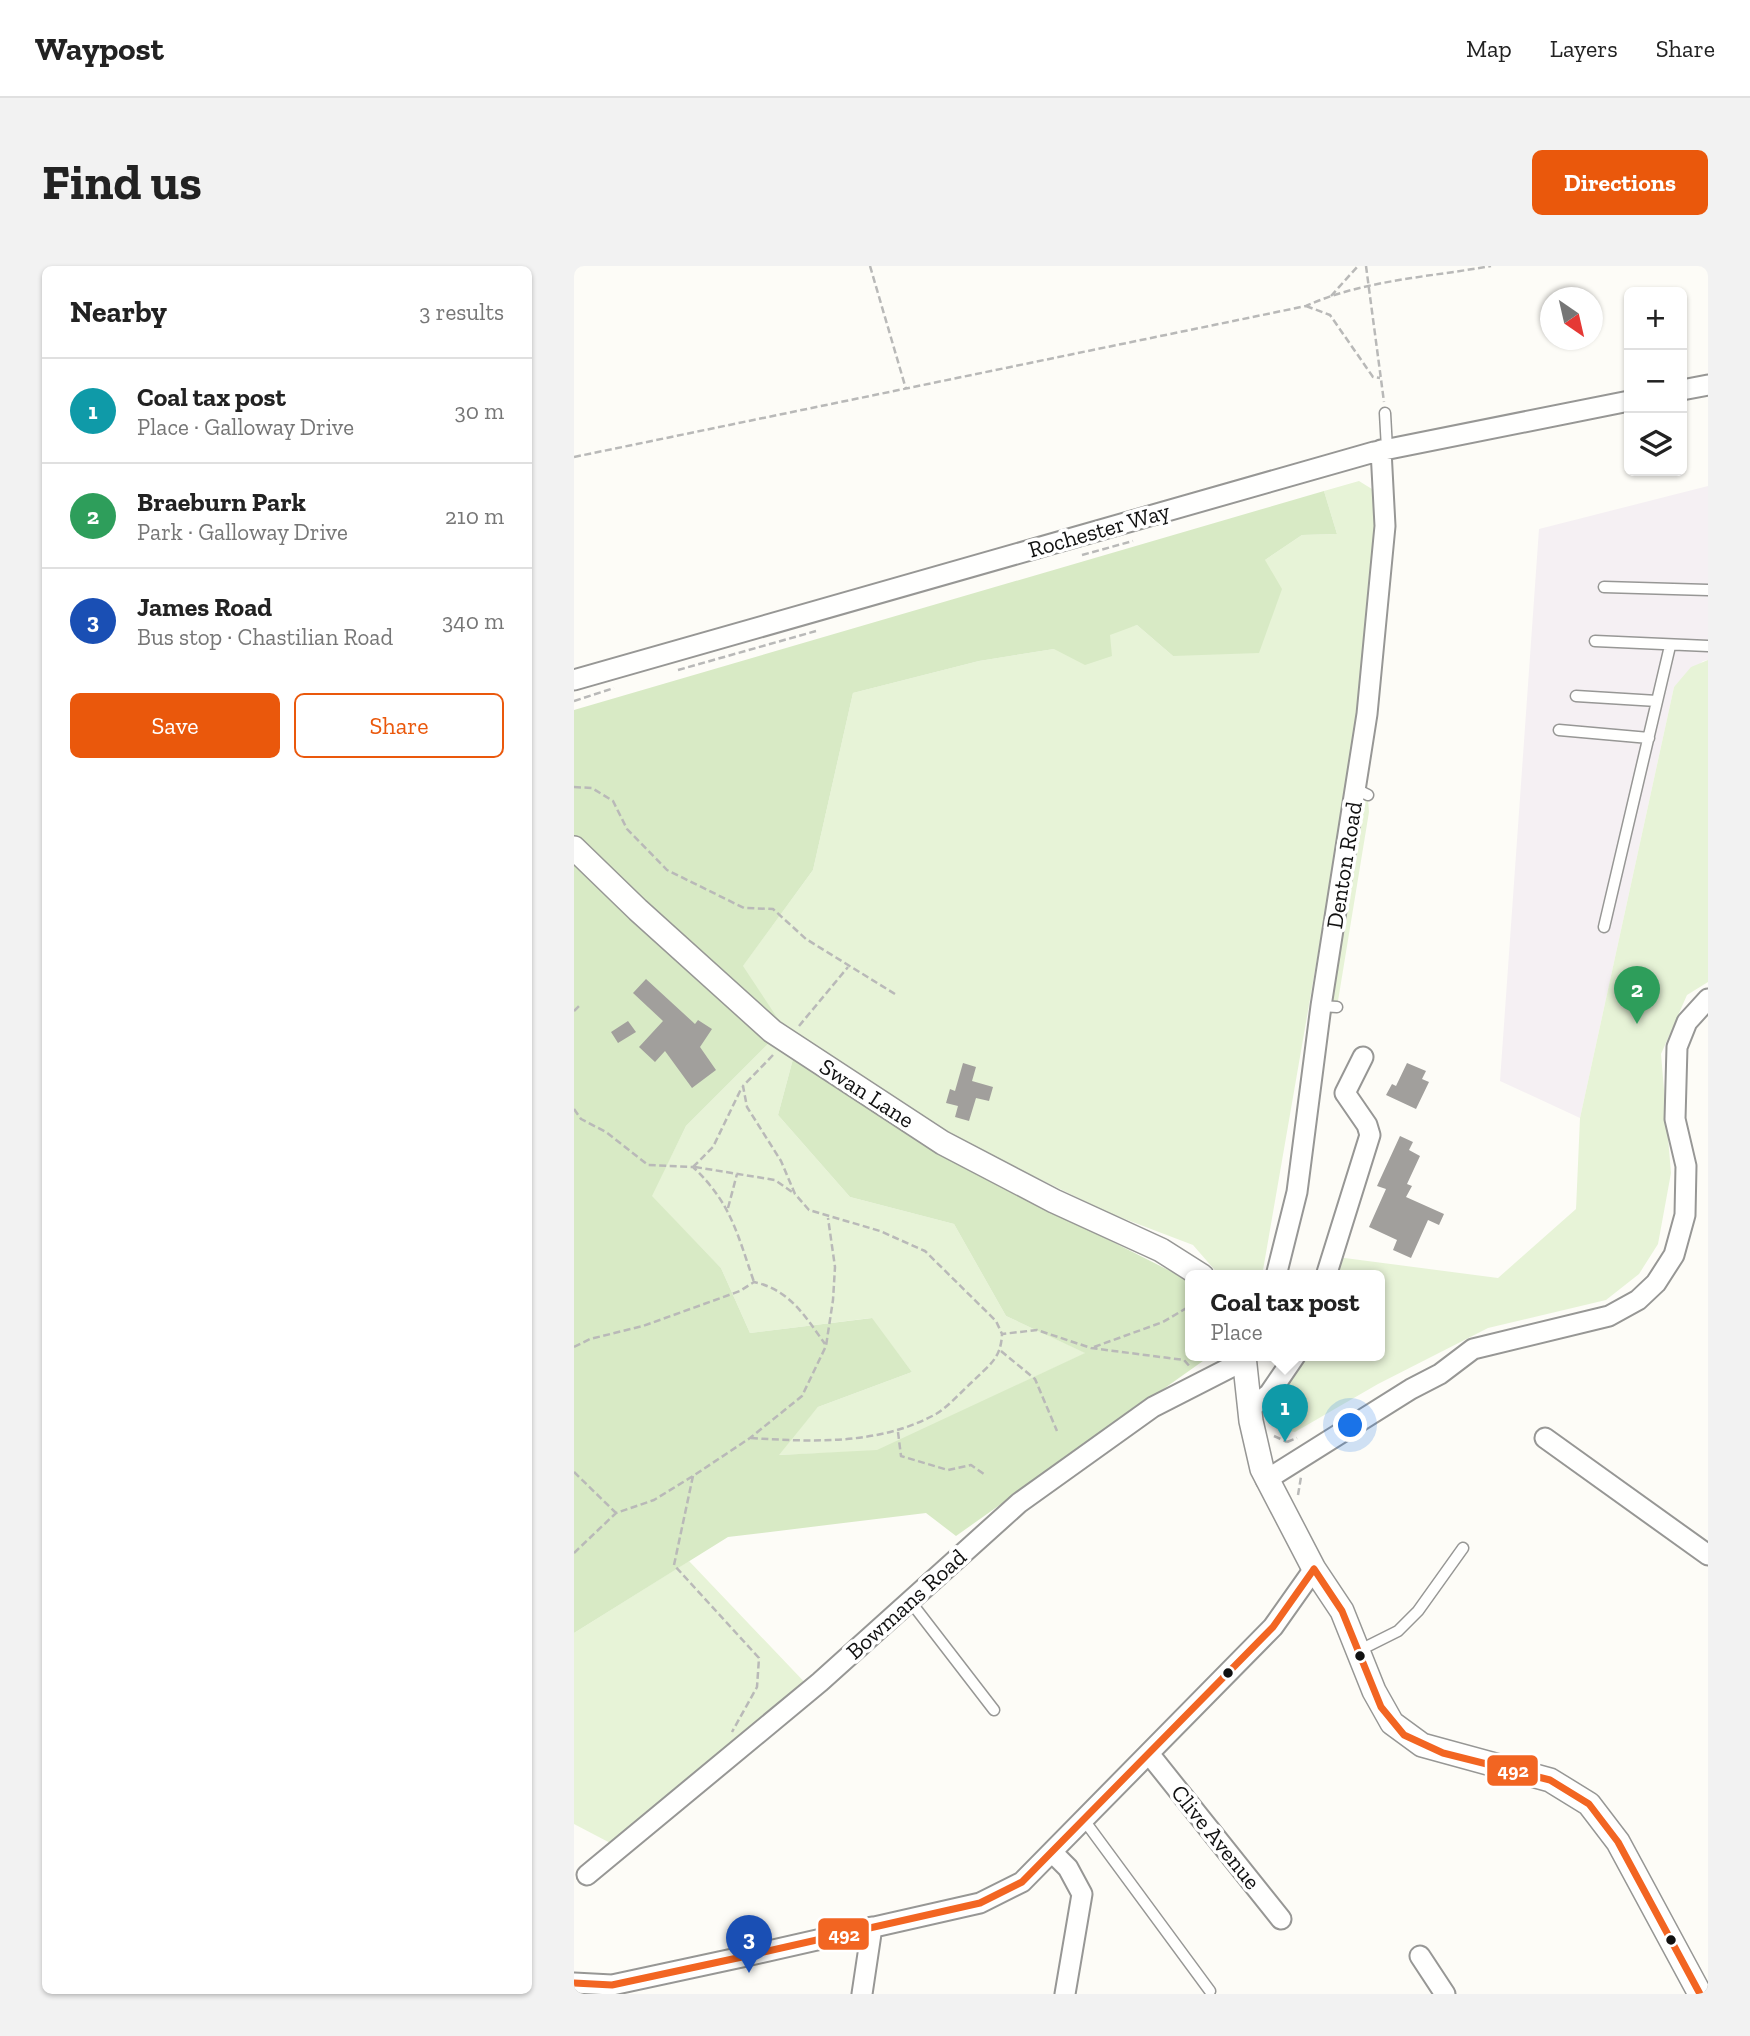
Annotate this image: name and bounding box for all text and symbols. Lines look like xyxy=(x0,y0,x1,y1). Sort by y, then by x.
text: Waypost xyxy=(35,29,164,68)
text: Map xyxy=(1466,34,1512,63)
text: Layers xyxy=(1550,34,1618,63)
text: Share xyxy=(1656,34,1715,63)
button: Directions xyxy=(1532,150,1708,215)
text: Find us xyxy=(42,153,202,212)
north arrow xyxy=(1540,287,1603,350)
map controls xyxy=(1624,287,1687,476)
button: + xyxy=(1624,287,1687,350)
text: Nearby xyxy=(70,294,167,330)
text: 3 results xyxy=(419,298,504,326)
button: − xyxy=(1624,350,1687,413)
text: Coal tax post xyxy=(137,381,286,413)
text: 1 xyxy=(88,397,98,425)
text: 30 m xyxy=(454,397,504,425)
text: Place · Galloway Drive xyxy=(137,413,354,441)
button: layers xyxy=(1624,413,1687,476)
text: Braeburn Park xyxy=(137,486,306,518)
street label: Rochester Way xyxy=(1025,496,1173,564)
text: 2 xyxy=(87,502,99,530)
text: 210 m xyxy=(445,502,504,530)
text: Park · Galloway Drive xyxy=(137,518,348,546)
text: James Road xyxy=(137,591,272,623)
text: 3 xyxy=(87,607,99,635)
text: 340 m xyxy=(442,607,504,635)
text: Bus stop · Chastilian Road xyxy=(137,623,393,651)
button: Save xyxy=(70,693,280,758)
button: Share xyxy=(294,693,504,758)
street label: Denton Road xyxy=(1320,799,1368,931)
pin: 2 xyxy=(1614,966,1660,1024)
street label: Swan Lane xyxy=(815,1052,919,1134)
popup xyxy=(1185,1270,1385,1361)
text: Coal tax post xyxy=(1211,1286,1359,1318)
text: Place xyxy=(1211,1318,1262,1346)
pin: 1 xyxy=(1262,1384,1308,1442)
your location xyxy=(1333,1408,1367,1442)
street label: Bowmans Road xyxy=(840,1543,972,1665)
unlabelled marker xyxy=(1353,1649,1367,1663)
unlabelled marker xyxy=(1221,1666,1235,1680)
line badge: 492 xyxy=(1486,1754,1539,1787)
text: 492 xyxy=(1497,1759,1529,1782)
street label: Clive Avenue xyxy=(1165,1779,1267,1895)
pin: 3 xyxy=(726,1915,772,1973)
line badge: 492 xyxy=(817,1917,870,1951)
text: 492 xyxy=(828,1923,860,1946)
unlabelled marker xyxy=(1664,1933,1678,1947)

